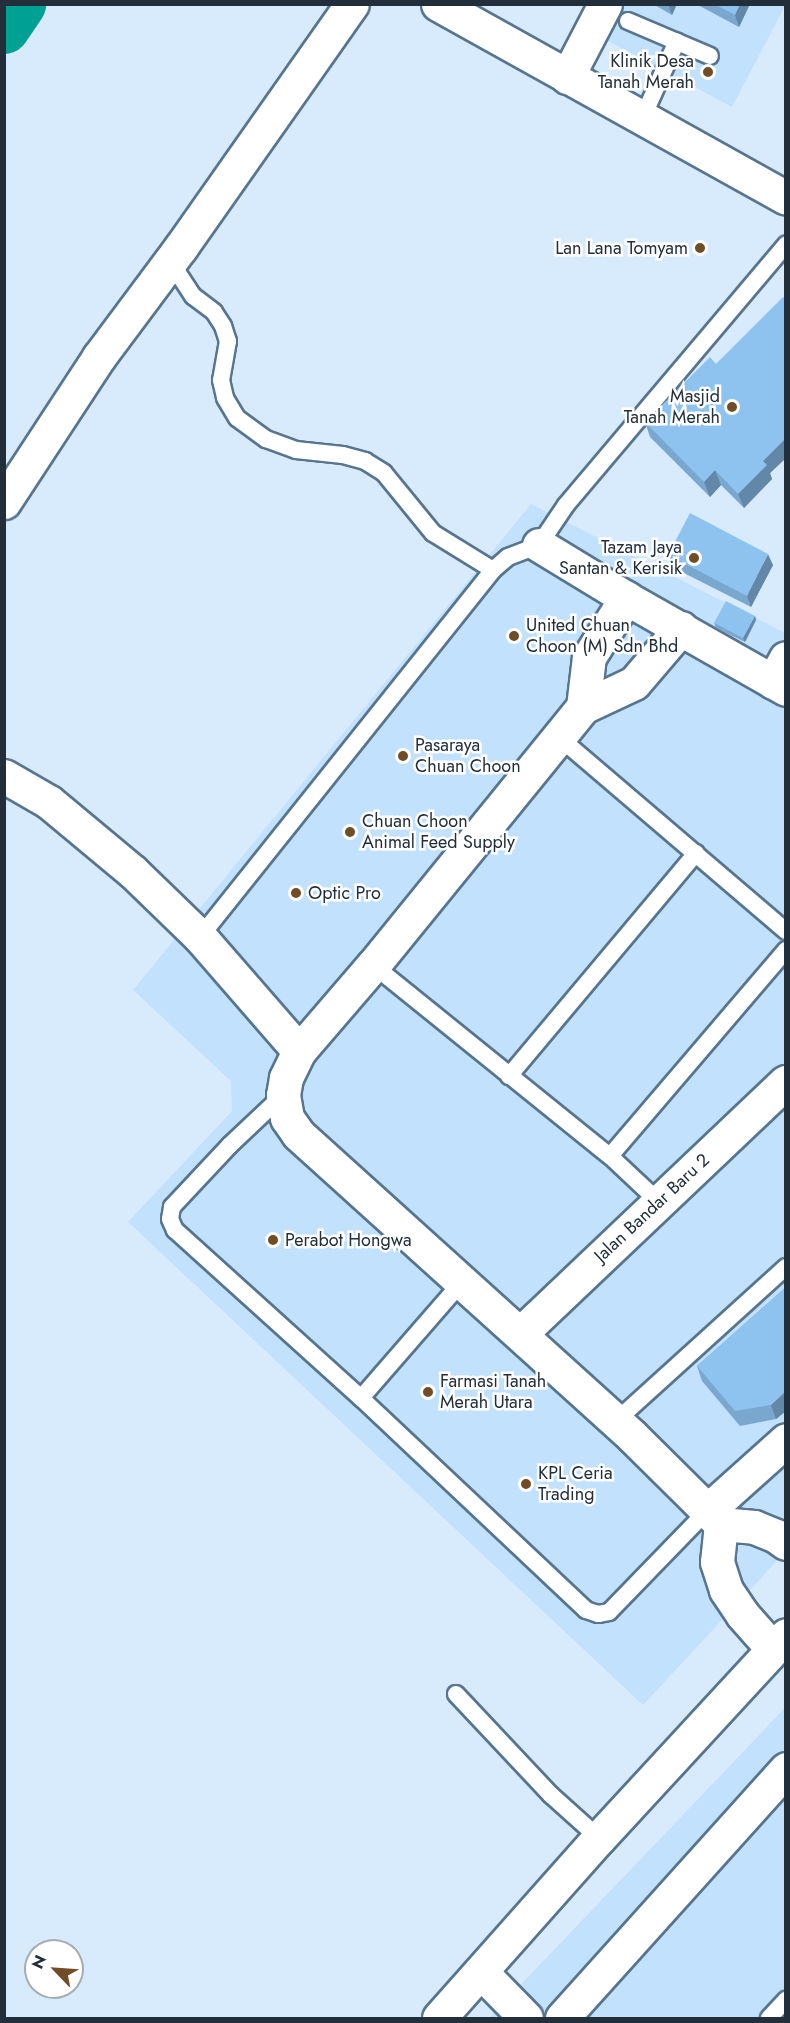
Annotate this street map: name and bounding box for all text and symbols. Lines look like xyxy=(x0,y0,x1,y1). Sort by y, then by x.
place label: Klinik Desa Tanah Merah xyxy=(598,51,694,94)
marker: Klinik Desa Tanah Merah xyxy=(699,63,717,81)
place label: Lan Lana Tomyam xyxy=(555,237,688,259)
marker: Lan Lana Tomyam xyxy=(693,241,707,255)
place label: Masjid Tanah Merah xyxy=(624,386,720,428)
marker: Masjid Tanah Merah xyxy=(725,400,739,414)
place label: Tazam Jaya Santan & Kerisik xyxy=(559,537,682,580)
marker: Tazam Jaya Santan & Kerisik xyxy=(687,551,701,565)
place label: United Chuan Choon (M) Sdn Bhd xyxy=(526,615,678,658)
marker: United Chuan Choon (M) Sdn Bhd xyxy=(507,629,521,643)
place label: Pasaraya Chuan Choon xyxy=(415,735,521,777)
marker: Pasaraya Chuan Choon xyxy=(396,749,410,763)
place label: Chuan Choon Animal Feed Supply xyxy=(362,811,515,854)
marker: Chuan Choon Animal Feed Supply xyxy=(343,825,357,839)
place label: Optic Pro xyxy=(308,882,381,904)
marker: Optic Pro xyxy=(289,886,303,900)
street label: Jalan Bandar Baru 2 xyxy=(590,1149,714,1267)
place label: Perabot Hongwa xyxy=(285,1229,412,1251)
marker: Perabot Hongwa xyxy=(266,1233,280,1247)
place label: Farmasi Tanah Merah Utara xyxy=(440,1371,546,1414)
marker: Farmasi Tanah Merah Utara xyxy=(421,1385,435,1399)
place label: KPL Ceria Trading xyxy=(538,1463,613,1506)
marker: KPL Ceria Trading xyxy=(519,1477,533,1491)
north arrow xyxy=(24,1939,84,1999)
text: N xyxy=(26,1951,52,1973)

